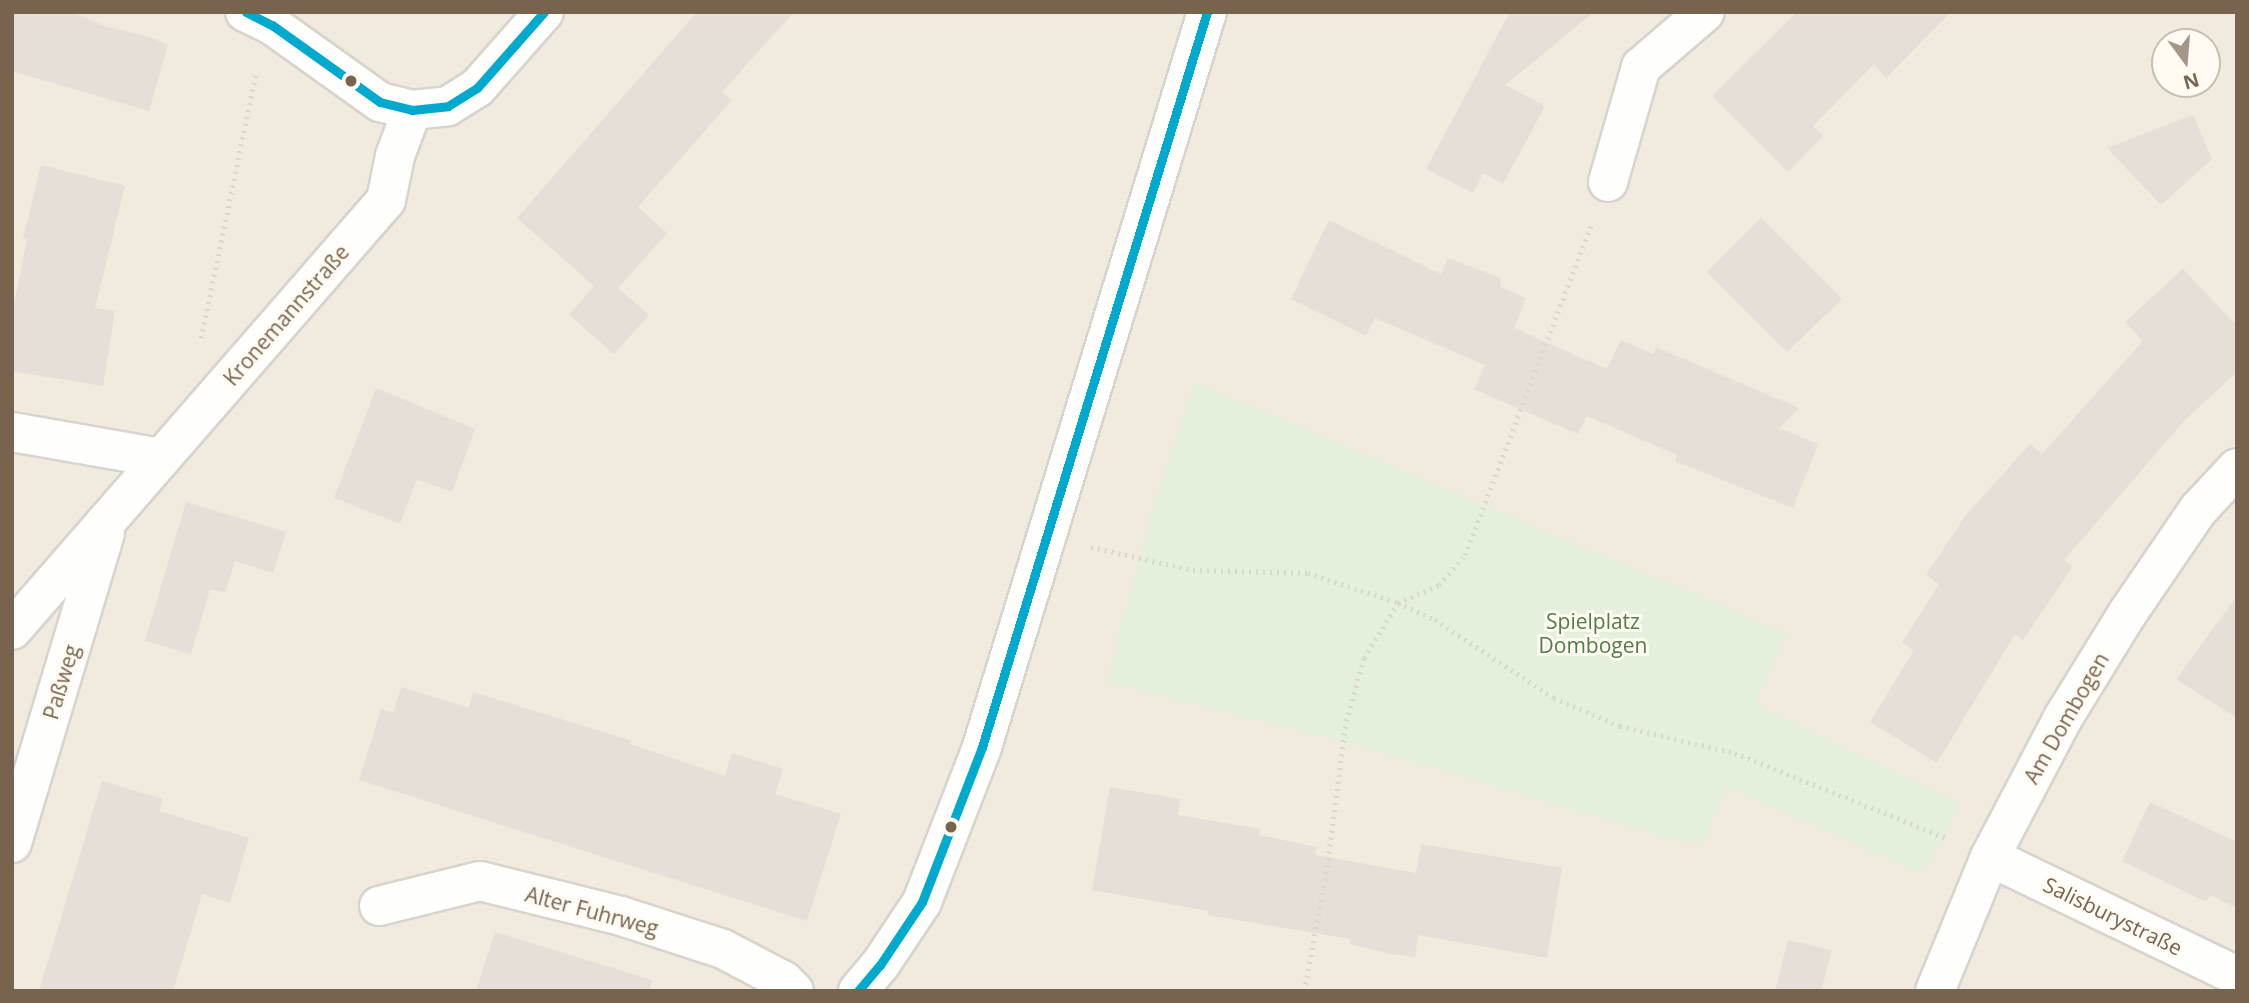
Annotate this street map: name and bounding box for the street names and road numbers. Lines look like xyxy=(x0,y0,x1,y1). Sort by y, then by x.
street label: Kronemannstraße xyxy=(218,239,354,391)
street label: Paßweg xyxy=(38,642,84,722)
street label: Am Dombogen xyxy=(2018,648,2114,788)
street label: Salisburystraße xyxy=(2040,872,2186,960)
street label: Alter Fuhrweg xyxy=(523,881,661,941)

